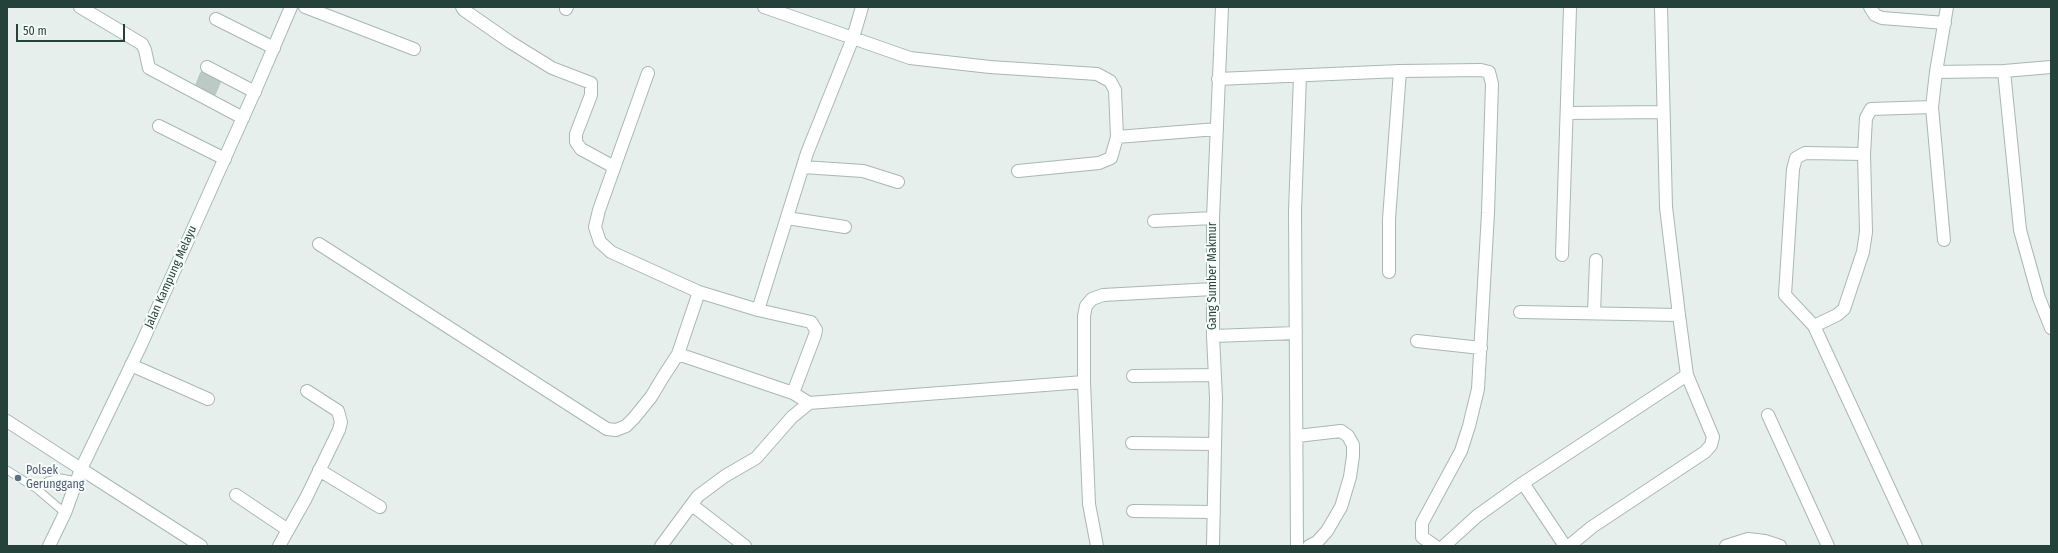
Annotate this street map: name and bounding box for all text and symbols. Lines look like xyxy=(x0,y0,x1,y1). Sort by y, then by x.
scale bar xyxy=(18,16,127,42)
text: 50 m xyxy=(23,24,47,38)
street label: Gang Sumber Makmur xyxy=(1206,222,1220,330)
street label: Jalan Kampung Melayu xyxy=(142,223,200,331)
place label: Polsek Gerunggang xyxy=(26,464,84,492)
marker: Polsek Gerunggang xyxy=(13,473,23,483)

